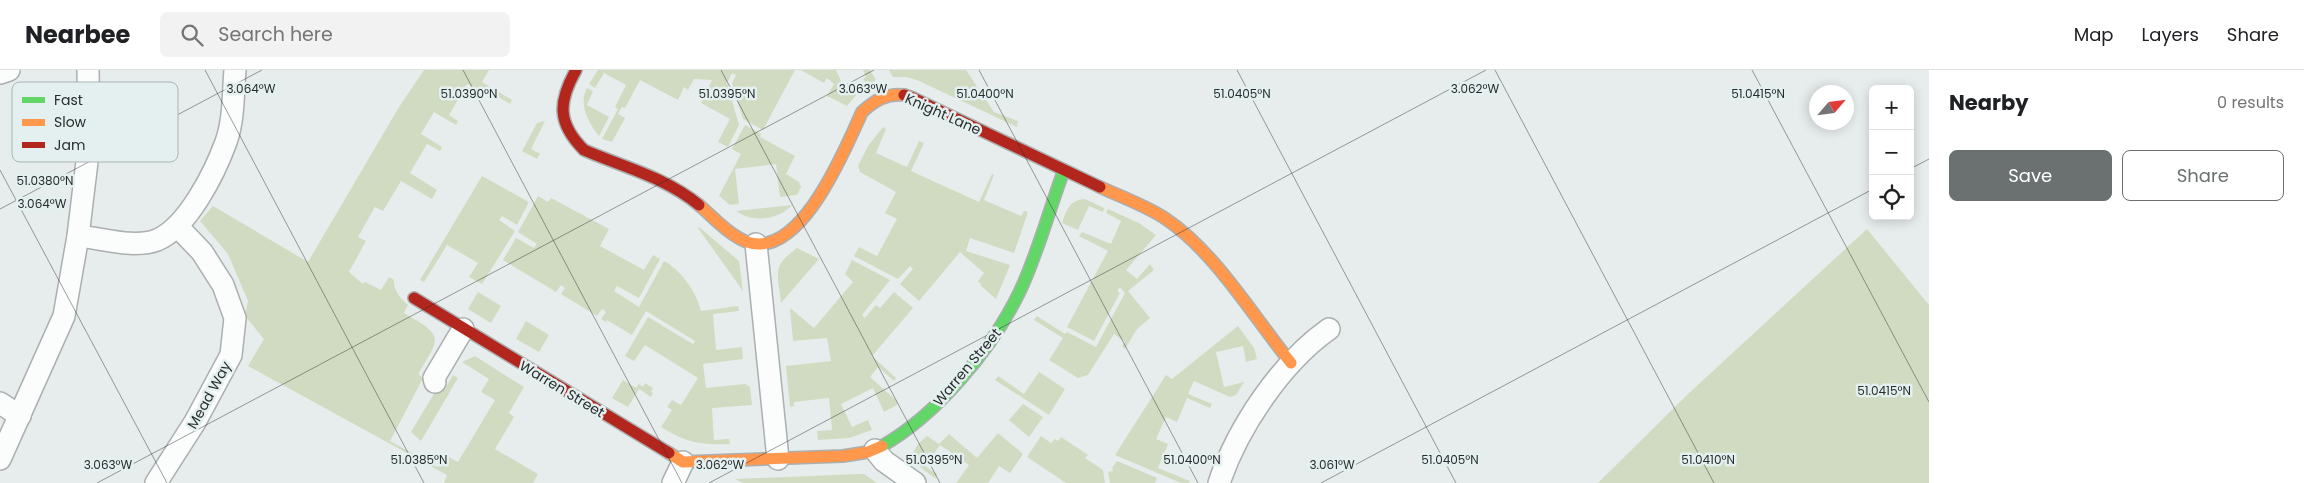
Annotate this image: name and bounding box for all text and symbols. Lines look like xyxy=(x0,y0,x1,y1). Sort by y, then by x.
search box xyxy=(160,12,510,57)
text: Nearbee xyxy=(25,18,130,51)
icon: search xyxy=(178,21,206,49)
text: Search here xyxy=(218,21,333,48)
text: Map xyxy=(2074,22,2114,47)
text: Layers xyxy=(2142,22,2199,47)
text: Share xyxy=(2227,22,2279,47)
text: 3.064°W xyxy=(227,80,276,97)
text: 3.063°W xyxy=(839,80,888,97)
text: 3.062°W xyxy=(1451,80,1499,97)
legend xyxy=(12,82,178,162)
text: 51.0390°N xyxy=(441,85,497,102)
text: 51.0395°N xyxy=(699,85,755,102)
text: 51.0400°N xyxy=(956,85,1014,102)
text: 51.0405°N xyxy=(1213,85,1271,102)
text: 51.0415°N xyxy=(1731,85,1785,102)
north arrow xyxy=(1809,85,1854,130)
map controls xyxy=(1869,85,1914,220)
button: + xyxy=(1869,85,1914,130)
street label: Knight Lane xyxy=(902,88,984,140)
text: Nearby xyxy=(1949,88,2029,117)
text: Fast xyxy=(54,90,83,110)
text: 0 results xyxy=(2217,91,2284,114)
text: Slow xyxy=(54,112,87,132)
button: − xyxy=(1869,130,1914,175)
text: Jam xyxy=(54,135,85,155)
button: Save xyxy=(1949,150,2112,201)
button: Share xyxy=(2122,150,2284,201)
text: 51.0380°N xyxy=(17,172,73,189)
button: locate xyxy=(1869,175,1914,220)
text: 3.064°W xyxy=(18,195,67,212)
street label: Warren Street xyxy=(929,324,1005,410)
street label: Warren Street xyxy=(516,356,608,422)
street label: Mead Way xyxy=(182,358,236,432)
text: 51.0415°N xyxy=(1857,382,1911,399)
text: 51.0385°N xyxy=(391,451,447,468)
text: 51.0395°N xyxy=(906,451,962,468)
text: 51.0400°N xyxy=(1163,451,1221,468)
text: 51.0405°N xyxy=(1421,451,1479,468)
text: 51.0410°N xyxy=(1681,451,1735,468)
text: 3.063°W xyxy=(84,456,133,473)
text: 3.062°W xyxy=(696,456,744,473)
text: 3.061°W xyxy=(1309,456,1355,473)

